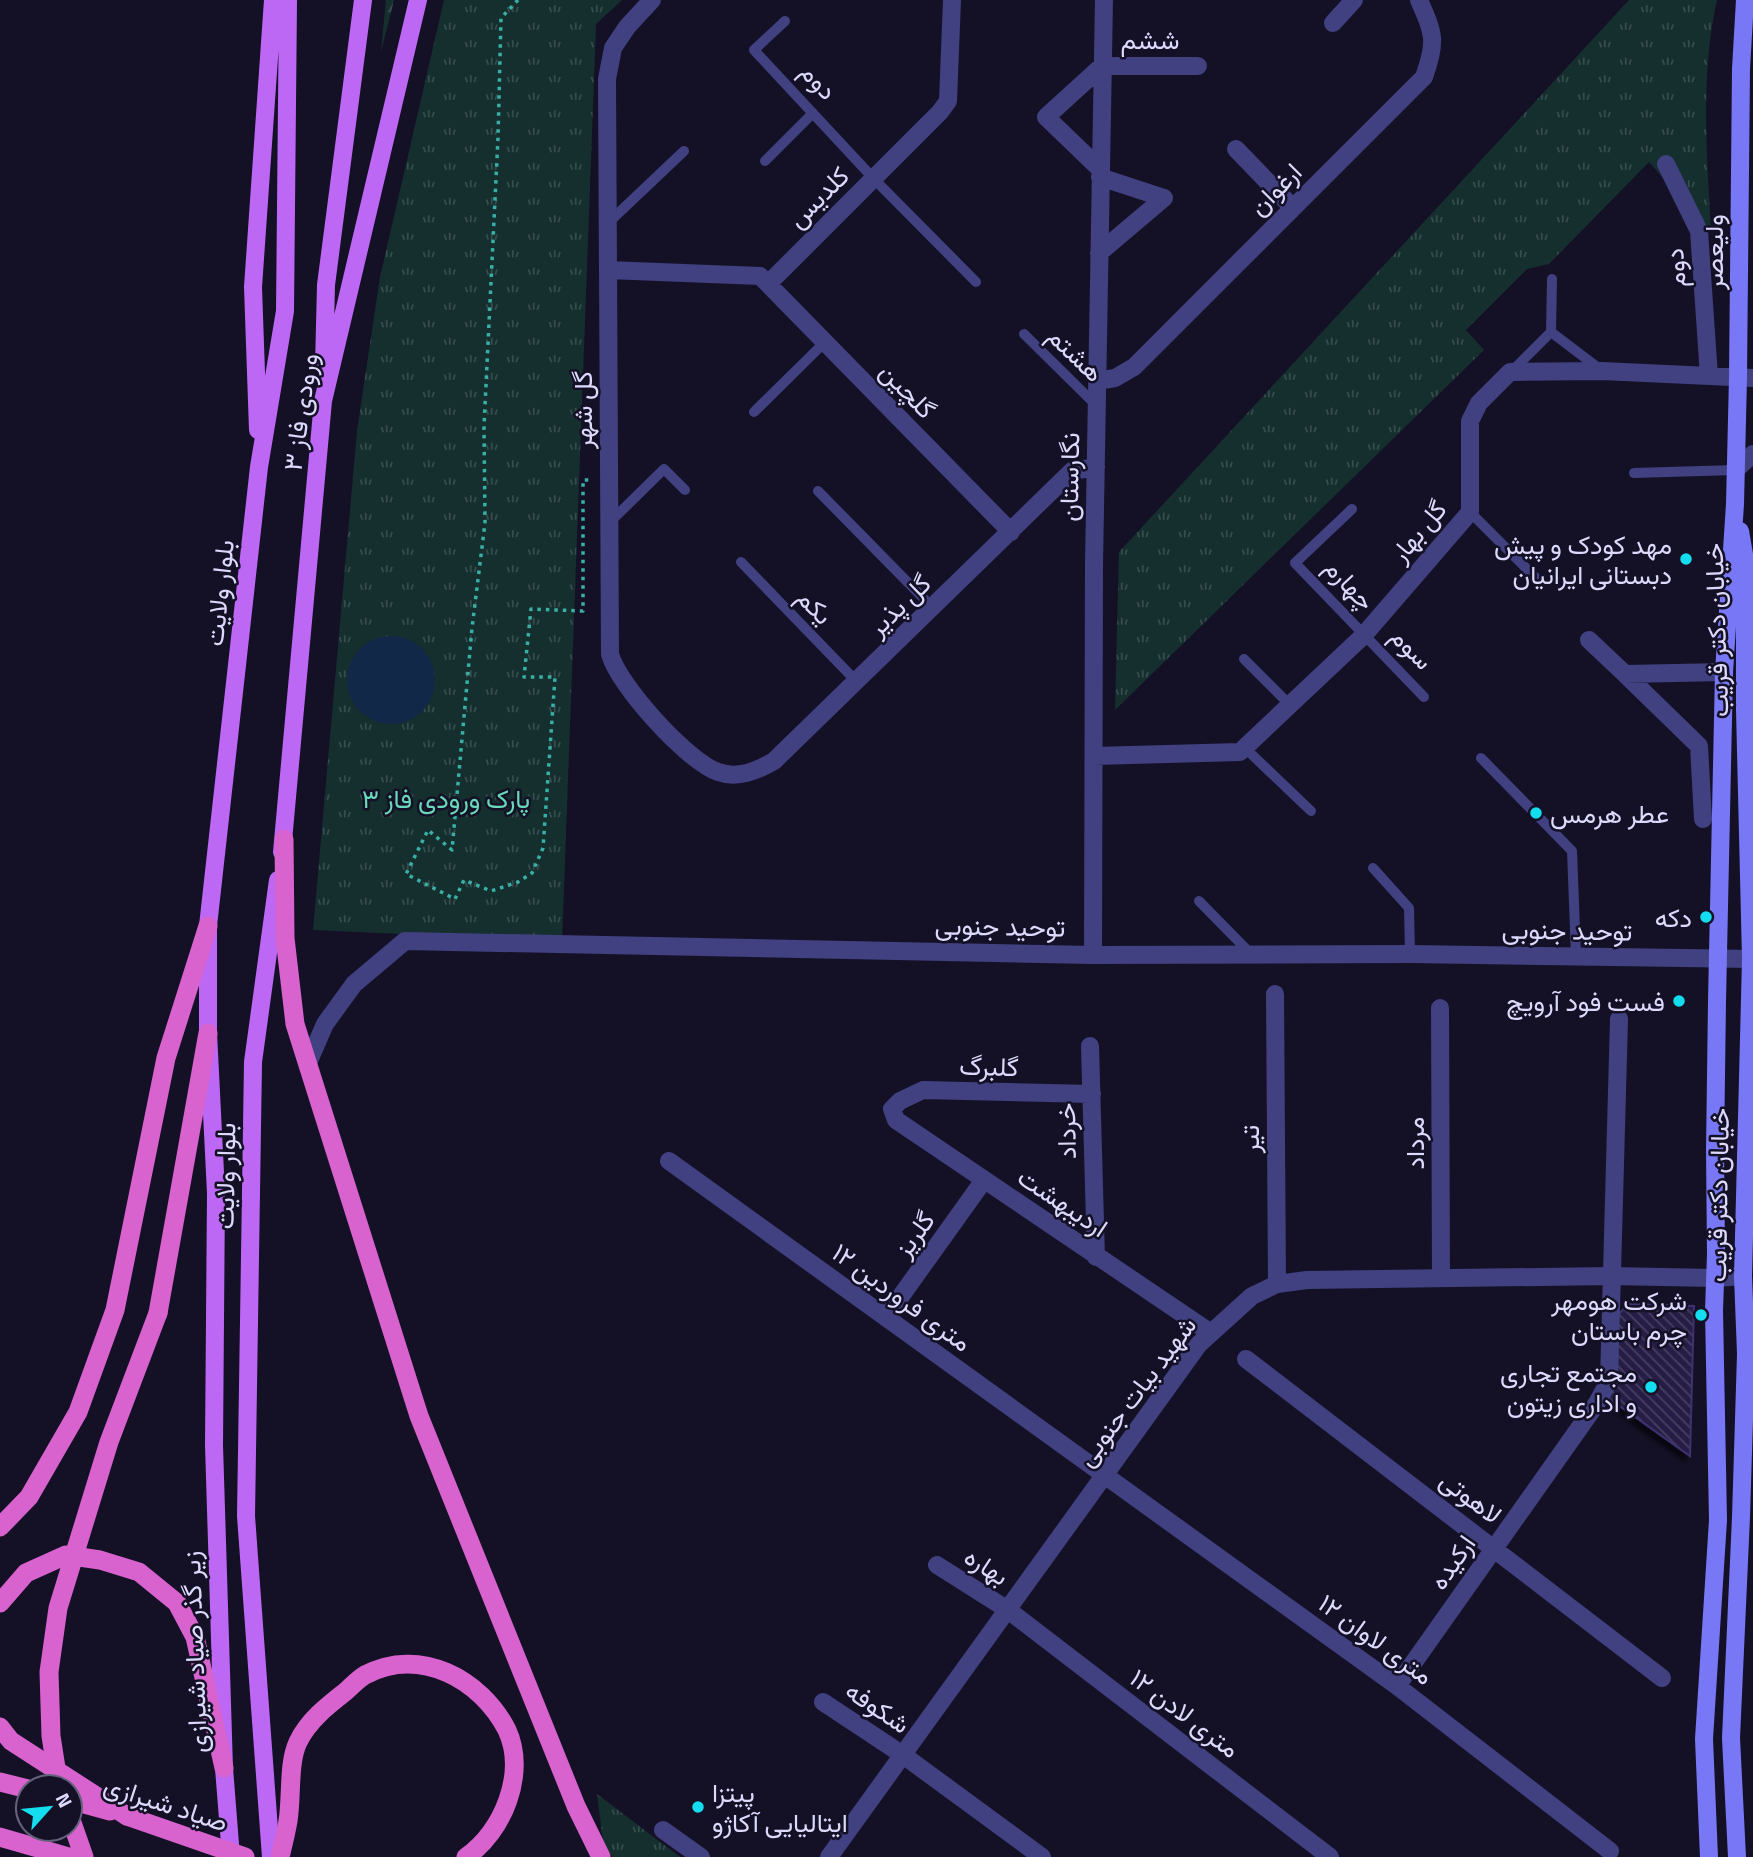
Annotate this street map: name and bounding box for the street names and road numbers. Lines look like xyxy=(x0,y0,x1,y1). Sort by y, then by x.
street label: ششم xyxy=(1121,20,1179,59)
street label: دوم xyxy=(791,53,847,109)
street label: ارغوان xyxy=(1239,153,1311,225)
street label: کلدیس xyxy=(778,157,858,237)
street label: ولیعصر xyxy=(1694,214,1733,291)
street label: دوم xyxy=(1654,247,1696,289)
street label: هشتم xyxy=(1039,317,1113,391)
street label: ورودی فاز ۳ xyxy=(272,351,328,473)
street label: گلچین xyxy=(871,352,945,428)
street label: گل شهر xyxy=(563,371,602,450)
street label: نگارستان xyxy=(1049,432,1089,522)
street label: گل بهار xyxy=(1380,491,1456,571)
street label: بلوار ولایت xyxy=(194,538,244,648)
street label: خیابان دکتر قریب xyxy=(1693,542,1739,718)
street label: چهارم xyxy=(1315,549,1385,619)
street label: گل پذیر xyxy=(858,565,940,646)
street label: یکم xyxy=(788,579,842,633)
street label: سوم xyxy=(1381,617,1443,679)
street label: توحید جنوبی xyxy=(934,905,1066,947)
street label: توحید جنوبی xyxy=(1501,909,1633,951)
street label: گلبرگ xyxy=(959,1045,1019,1087)
street label: خرداد xyxy=(1046,1102,1086,1160)
street label: خیابان دکتر قریب xyxy=(1697,1107,1739,1283)
street label: مرداد xyxy=(1395,1117,1434,1169)
street label: بلوار ولایت xyxy=(205,1122,245,1230)
street label: تیر xyxy=(1230,1125,1269,1154)
street label: اردیبهشت xyxy=(1010,1157,1116,1247)
street label: گلریز xyxy=(883,1203,944,1266)
street label: ۱۲ متری فروردین xyxy=(824,1233,980,1361)
street label: شهید بیات جنوبی xyxy=(1066,1308,1206,1474)
street label: لاهوتی xyxy=(1432,1461,1510,1533)
street label: ارکیده xyxy=(1419,1526,1485,1598)
street label: بهاره xyxy=(957,1537,1017,1595)
street label: زیر گذر صیاد شیرازی xyxy=(171,1550,217,1754)
street label: ۱۲ متری لاوان xyxy=(1310,1584,1442,1694)
street label: ۱۲ متری لادن xyxy=(1122,1659,1248,1767)
street label: شکوفه xyxy=(838,1671,918,1743)
street label: صیاد شیرازی xyxy=(99,1765,233,1841)

